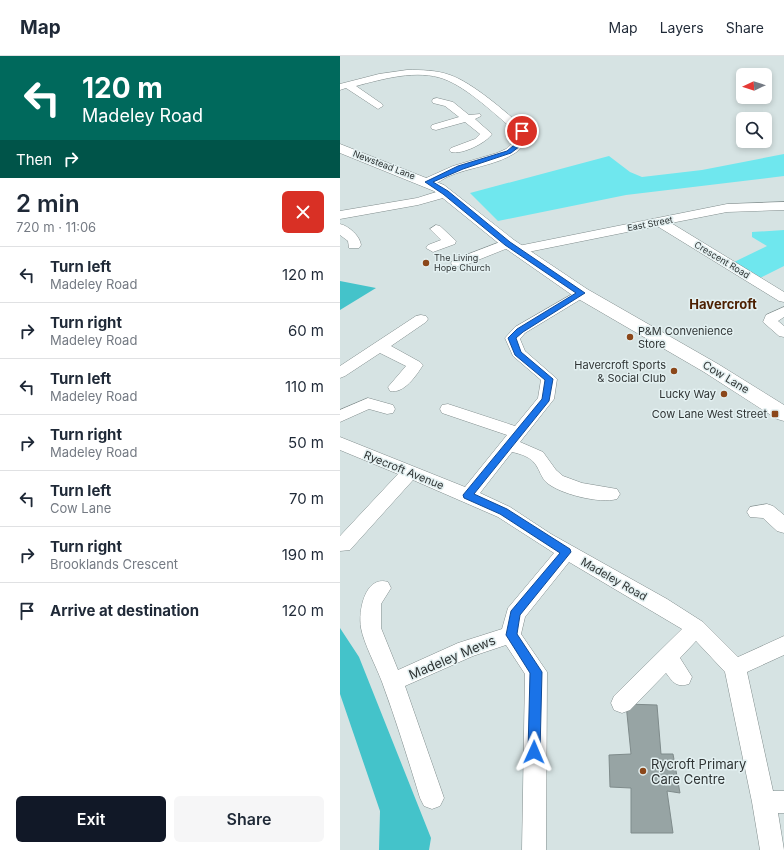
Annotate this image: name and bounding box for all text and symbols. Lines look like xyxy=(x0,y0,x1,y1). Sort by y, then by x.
text: Map xyxy=(20,16,61,39)
text: Map xyxy=(609,19,638,36)
text: Layers xyxy=(660,19,704,36)
text: Share xyxy=(726,19,764,36)
north arrow xyxy=(736,68,772,104)
map controls xyxy=(736,68,772,148)
text: 120 m xyxy=(82,71,163,105)
icon: left xyxy=(16,72,68,124)
text: Madeley Road xyxy=(82,105,203,126)
button: search xyxy=(736,112,772,148)
pin xyxy=(505,114,539,148)
icon: arrive xyxy=(511,120,533,142)
icon: right xyxy=(60,148,82,170)
street label: Newstead Lane xyxy=(351,148,417,181)
text: Then xyxy=(16,150,52,169)
text: 2 min xyxy=(16,189,80,218)
button: close xyxy=(282,191,324,233)
street label: East Street xyxy=(626,214,674,233)
text: 720 m · 11:06 xyxy=(16,219,96,235)
street label: Crescent Road xyxy=(693,239,752,280)
place label: The Living Hope Church xyxy=(434,252,490,273)
text: Turn left xyxy=(50,257,111,276)
marker: The Living Hope Church xyxy=(421,258,431,268)
icon: left xyxy=(16,264,38,286)
text: 120 m xyxy=(282,265,324,284)
text: Madeley Road xyxy=(50,276,137,292)
district label: Havercroft xyxy=(689,296,757,312)
text: Turn right xyxy=(50,313,122,332)
icon: right xyxy=(16,320,38,342)
text: 60 m xyxy=(288,321,324,340)
place label: P&M Convenience Store xyxy=(638,324,733,351)
text: Madeley Road xyxy=(50,332,137,348)
marker: P&M Convenience Store xyxy=(625,332,635,342)
place label: Havercroft Sports & Social Club xyxy=(574,358,666,385)
street label: Cow Lane xyxy=(700,358,752,396)
marker: Havercroft Sports & Social Club xyxy=(669,366,679,376)
text: Turn left xyxy=(50,369,111,388)
icon: left xyxy=(16,376,38,398)
text: 110 m xyxy=(285,377,324,396)
place label: Lucky Way xyxy=(659,387,716,401)
text: Madeley Road xyxy=(50,388,137,404)
marker: Lucky Way xyxy=(719,389,729,399)
place label: Cow Lane West Street xyxy=(652,407,767,421)
marker: Cow Lane West Street xyxy=(770,409,780,419)
text: Turn right xyxy=(50,425,122,444)
icon: right xyxy=(16,432,38,454)
text: 50 m xyxy=(288,433,324,452)
text: Madeley Road xyxy=(50,444,137,460)
street label: Ryecroft Avenue xyxy=(362,448,446,492)
text: Turn left xyxy=(50,481,111,500)
icon: left xyxy=(16,488,38,510)
text: 70 m xyxy=(289,489,324,508)
text: Cow Lane xyxy=(50,500,111,516)
text: Turn right xyxy=(50,537,122,556)
icon: right xyxy=(16,544,38,566)
text: 190 m xyxy=(282,545,324,564)
street label: Madeley Road xyxy=(578,554,650,604)
text: Brooklands Crescent xyxy=(50,556,178,572)
icon: arrive xyxy=(16,600,38,622)
text: Arrive at destination xyxy=(50,601,199,620)
text: 120 m xyxy=(282,601,324,620)
street label: Madeley Mews xyxy=(406,631,498,682)
position arrow xyxy=(513,731,555,773)
place label: Rycroft Primary Care Centre xyxy=(651,756,746,787)
marker: Rycroft Primary Care Centre xyxy=(638,766,648,776)
button: Exit xyxy=(16,796,166,842)
button: Share xyxy=(174,796,324,842)

